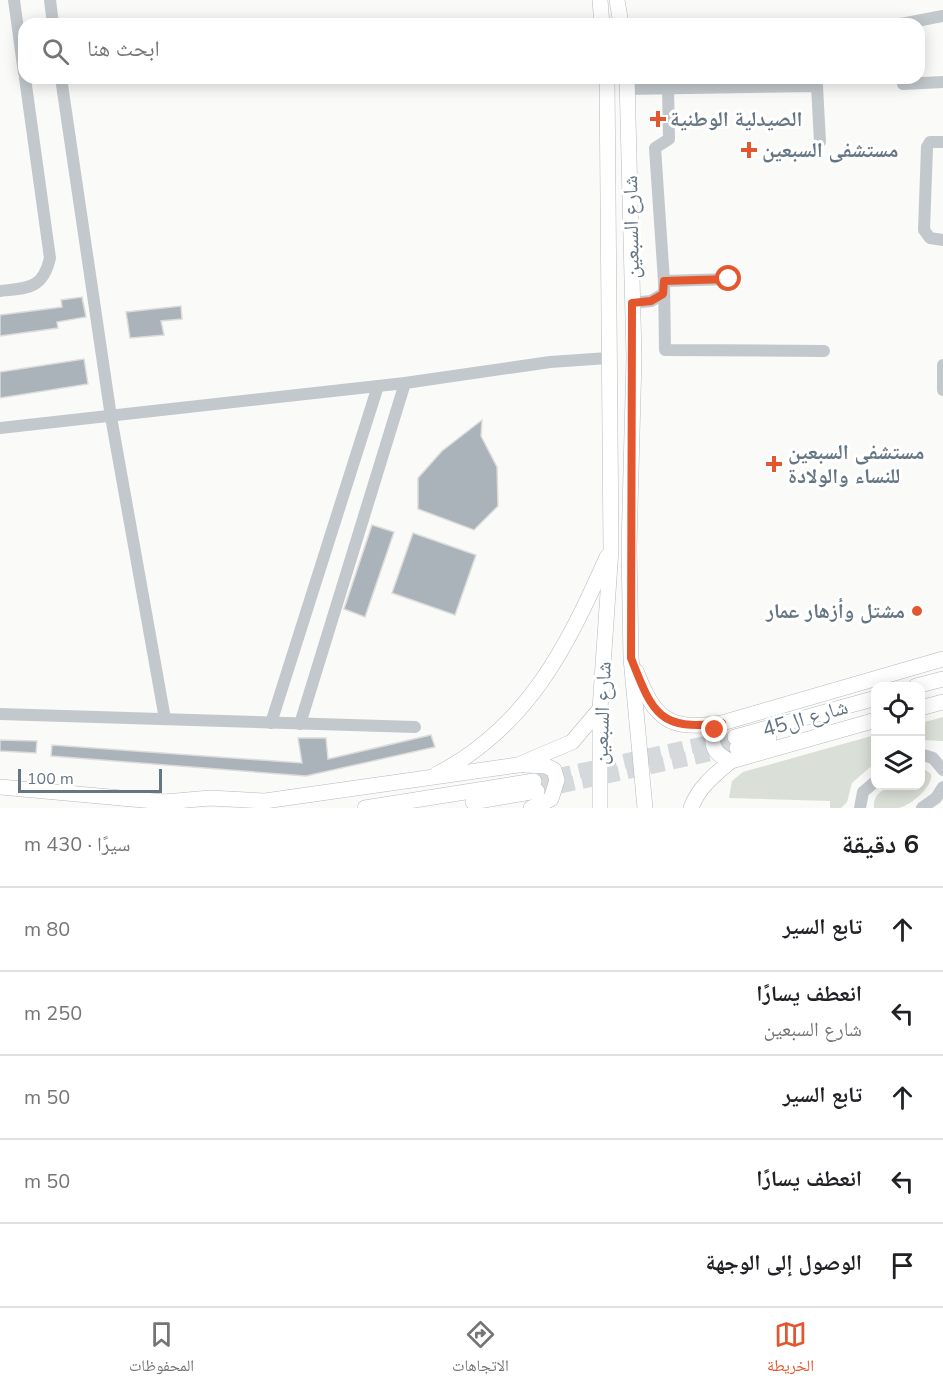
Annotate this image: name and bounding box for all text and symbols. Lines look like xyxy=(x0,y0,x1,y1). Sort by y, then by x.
search box xyxy=(18,18,925,84)
text: ابحث هنا xyxy=(87,34,160,64)
icon: search xyxy=(39,35,72,68)
place label: الصيدلية الوطنية xyxy=(670,105,802,133)
marker: الصيدلية الوطنية xyxy=(651,112,665,126)
place label: مستشفى السبعين xyxy=(762,136,898,164)
marker: مستشفى السبعين xyxy=(740,141,758,159)
street label: شارع السبعين xyxy=(616,175,646,279)
route start xyxy=(715,265,741,291)
place label: مستشفى السبعين للنساء والولادة xyxy=(788,438,924,490)
marker: مستشفى السبعين للنساء والولادة xyxy=(765,455,783,473)
place label: مشتل وأزهار عمار xyxy=(765,597,905,625)
marker: مشتل وأزهار عمار xyxy=(910,604,924,618)
street label: شارع السبعين xyxy=(586,661,618,765)
map controls xyxy=(871,682,925,790)
button: locate xyxy=(871,682,925,736)
street label: شارع ال45 xyxy=(759,692,851,744)
route end xyxy=(701,716,727,742)
button: layers xyxy=(871,736,925,790)
scale bar xyxy=(18,766,162,794)
text: 100 m xyxy=(27,768,74,790)
text: 6 دقيقة xyxy=(842,827,919,862)
text: سيرًا · 430 m xyxy=(24,831,130,858)
text: تابع السير xyxy=(783,912,862,942)
icon: ahead xyxy=(886,913,919,946)
text: 80 m xyxy=(24,916,70,943)
text: انعطف يسارًا xyxy=(756,979,862,1009)
icon: left xyxy=(886,997,919,1030)
text: 250 m xyxy=(24,1000,82,1027)
text: شارع السبعين xyxy=(764,1016,862,1043)
text: تابع السير xyxy=(783,1080,862,1110)
icon: ahead xyxy=(886,1081,919,1114)
text: 50 m xyxy=(24,1084,70,1111)
text: انعطف يسارًا xyxy=(756,1164,862,1194)
icon: left xyxy=(886,1165,919,1198)
text: 50 m xyxy=(24,1168,70,1195)
text: الوصول إلى الوجهة xyxy=(705,1248,862,1278)
icon: arrive xyxy=(886,1249,919,1282)
tab: المحفوظات xyxy=(129,1318,194,1381)
tab: الاتجاهات xyxy=(452,1318,509,1381)
tab: الخريطة xyxy=(767,1318,814,1381)

